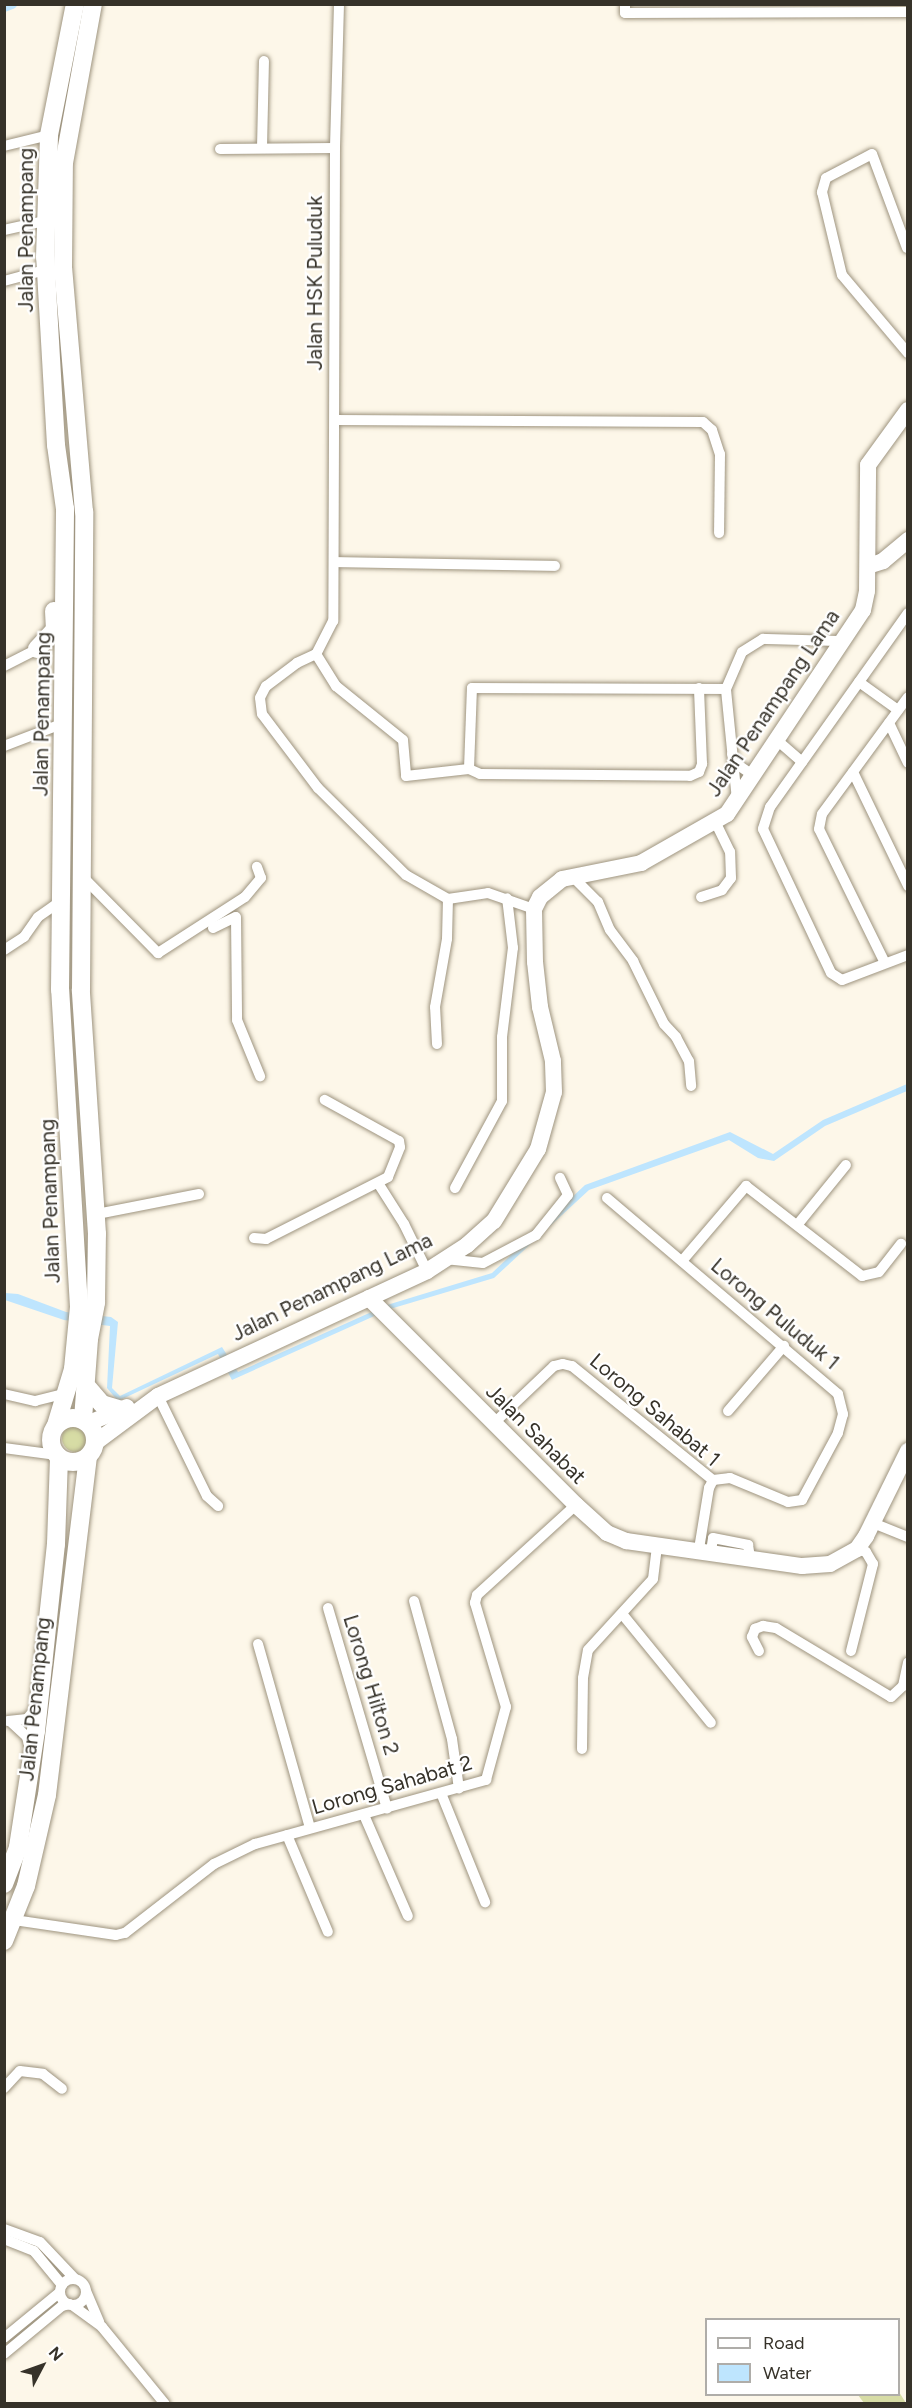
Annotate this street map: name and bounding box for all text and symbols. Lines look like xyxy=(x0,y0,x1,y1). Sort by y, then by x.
street label: Jalan Penampang xyxy=(13,148,39,312)
street label: Jalan HSK Puluduk xyxy=(302,196,328,370)
street label: Jalan Penampang Lama xyxy=(701,605,845,801)
street label: Jalan Penampang xyxy=(28,631,56,797)
street label: Jalan Penampang xyxy=(35,1118,65,1284)
street label: Jalan Penampang Lama xyxy=(228,1227,436,1347)
street label: Lorong Puluduk 1 xyxy=(706,1253,844,1375)
street label: Lorong Sahabat 1 xyxy=(585,1348,725,1472)
street label: Jalan Sahabat xyxy=(481,1379,591,1489)
street label: Lorong Hilton 2 xyxy=(338,1612,404,1758)
street label: Jalan Penampang xyxy=(14,1616,56,1782)
street label: Lorong Sahabat 2 xyxy=(309,1750,475,1820)
legend xyxy=(705,2318,900,2396)
text: Road xyxy=(763,2332,804,2354)
north arrow xyxy=(12,2336,72,2396)
text: N xyxy=(45,2343,67,2365)
text: Water xyxy=(763,2362,811,2384)

